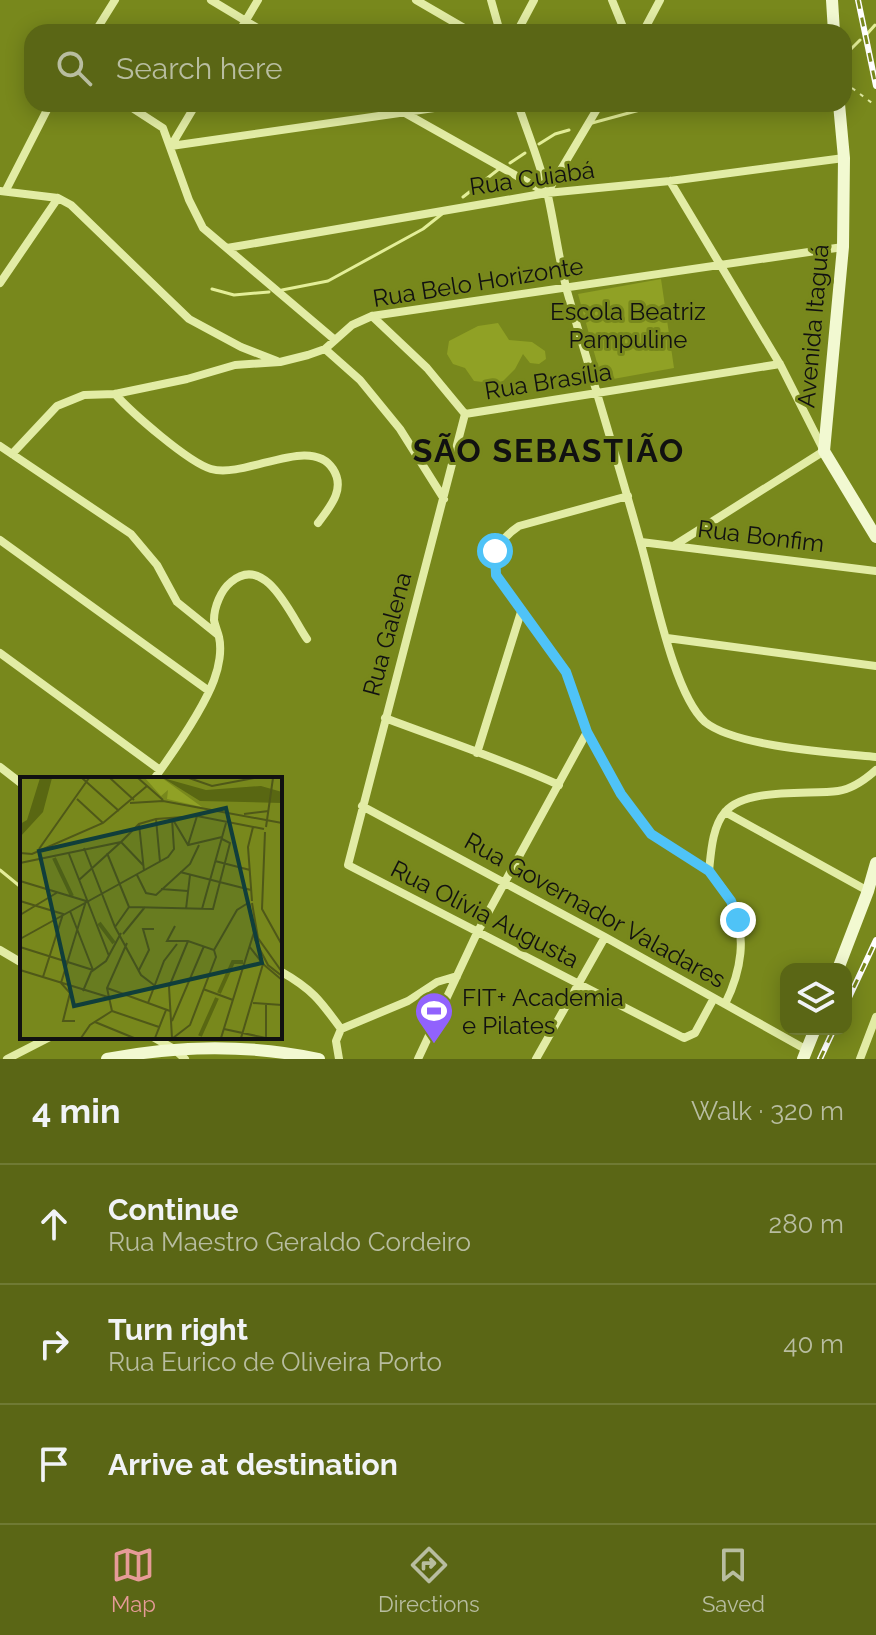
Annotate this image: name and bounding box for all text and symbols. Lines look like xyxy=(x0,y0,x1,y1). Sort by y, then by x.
search box xyxy=(24,24,852,112)
icon: search xyxy=(52,46,96,90)
text: Search here xyxy=(116,51,283,86)
street label: Rua Cuiabá xyxy=(468,155,596,201)
street label: Avenida Itaguá xyxy=(791,243,835,409)
street label: Rua Belo Horizonte xyxy=(371,251,585,313)
park label: Escola Beatriz Pampuline xyxy=(550,297,706,354)
street label: Rua Brasília xyxy=(482,357,614,405)
district label: SÃO SEBASTIÃO xyxy=(413,432,685,469)
street label: Rua Bonfim xyxy=(696,514,826,558)
route start xyxy=(477,533,513,569)
street label: Rua Galena xyxy=(357,569,417,699)
inset map xyxy=(20,777,282,1039)
street label: Rua Governador Valadares xyxy=(460,826,730,994)
street label: Rua Olívia Augusta xyxy=(386,854,584,974)
route end xyxy=(720,902,756,938)
map controls xyxy=(780,963,852,1035)
button: layers xyxy=(780,963,852,1035)
place label: FIT+ Academia e Pilates xyxy=(462,983,624,1040)
sports icon: FIT+ Academia e Pilates xyxy=(413,990,455,1045)
text: 4 min xyxy=(32,1091,120,1131)
text: Walk · 320 m xyxy=(691,1096,844,1126)
text: Continue xyxy=(108,1192,239,1227)
icon: ahead xyxy=(32,1202,76,1246)
text: 280 m xyxy=(769,1209,844,1239)
text: Rua Maestro Geraldo Cordeiro xyxy=(108,1227,471,1257)
text: Turn right xyxy=(108,1312,248,1347)
icon: right xyxy=(32,1322,76,1366)
text: 40 m xyxy=(783,1329,844,1359)
text: Rua Eurico de Oliveira Porto xyxy=(108,1347,442,1377)
icon: arrive xyxy=(32,1442,76,1486)
text: Arrive at destination xyxy=(108,1447,398,1482)
tab: Map xyxy=(111,1543,156,1617)
tab: Directions xyxy=(378,1543,480,1617)
tab: Saved xyxy=(702,1543,765,1617)

